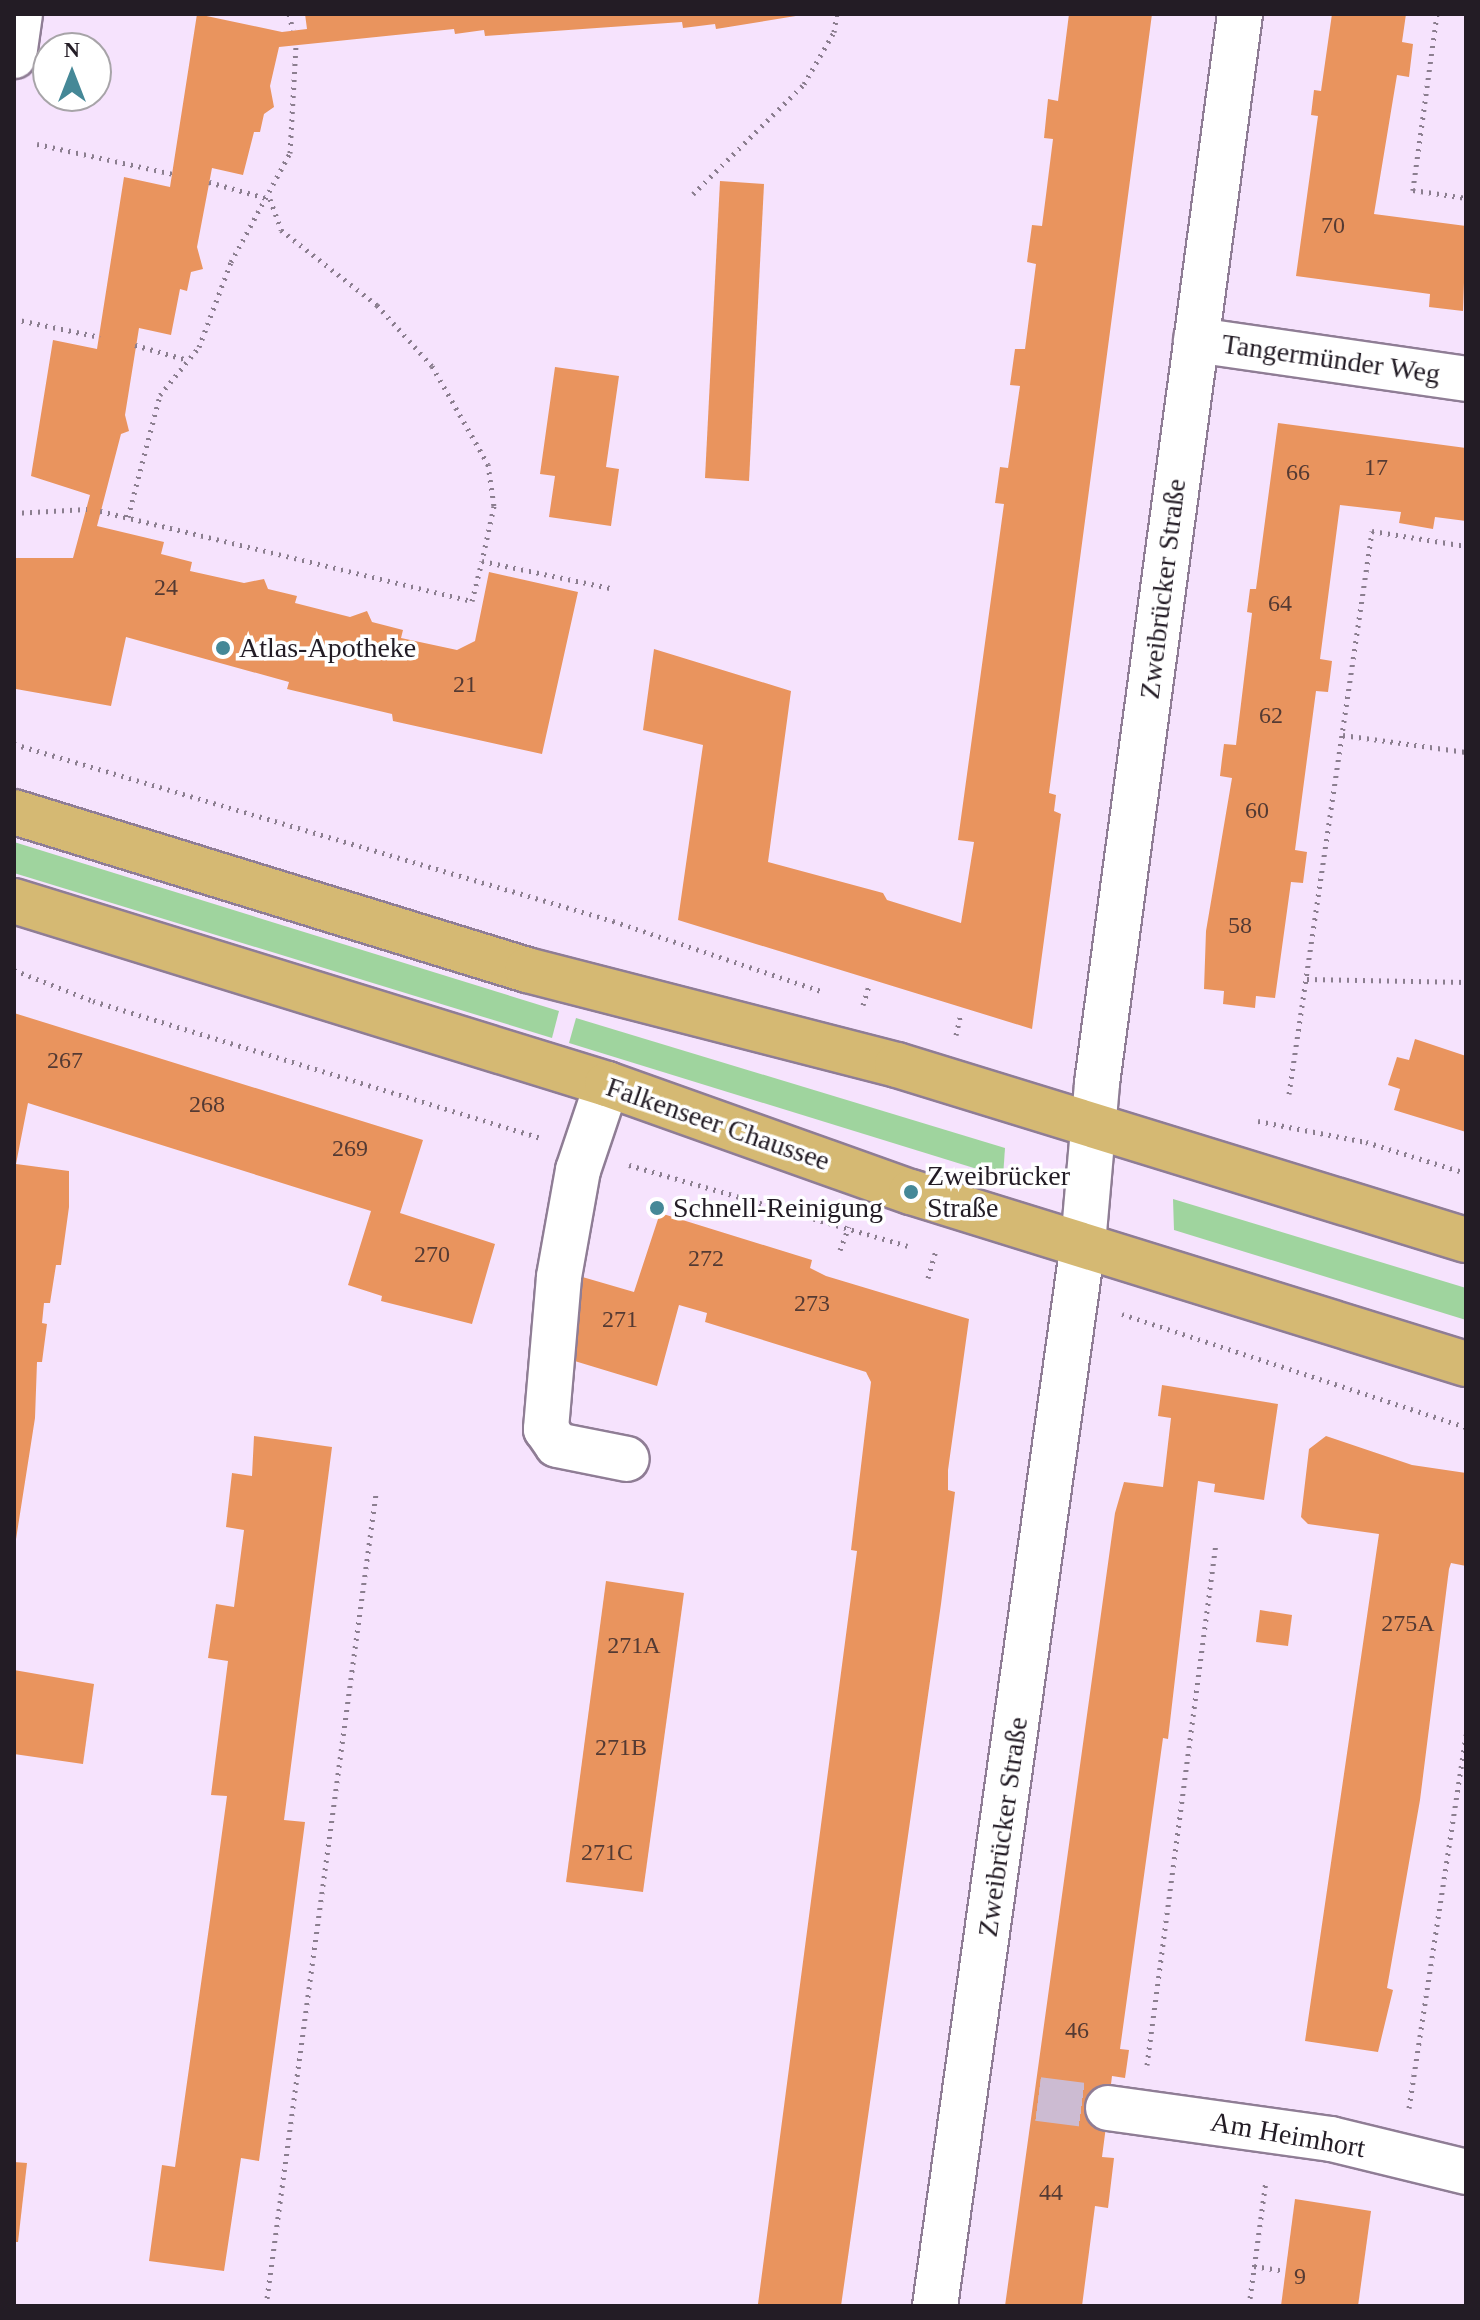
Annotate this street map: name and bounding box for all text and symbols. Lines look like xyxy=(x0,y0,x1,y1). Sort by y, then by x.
north arrow xyxy=(32,32,112,112)
text: N xyxy=(64,37,80,62)
house number: 70 xyxy=(1321,212,1345,240)
street label: Tangermünder Weg xyxy=(1219,327,1443,391)
house number: 17 xyxy=(1364,454,1388,482)
house number: 66 xyxy=(1286,459,1310,487)
street label: Zweibrücker Straße xyxy=(1133,477,1193,701)
house number: 24 xyxy=(154,574,178,602)
house number: 64 xyxy=(1268,590,1292,618)
place label: Atlas-Apotheke xyxy=(239,631,416,665)
marker: Atlas-Apotheke xyxy=(214,639,232,657)
house number: 21 xyxy=(453,671,477,699)
house number: 62 xyxy=(1259,702,1283,730)
house number: 60 xyxy=(1245,797,1269,825)
house number: 58 xyxy=(1228,912,1252,940)
house number: 267 xyxy=(47,1047,83,1075)
street label: Falkenseer Chaussee xyxy=(602,1070,834,1178)
house number: 268 xyxy=(189,1091,225,1119)
house number: 269 xyxy=(332,1135,368,1163)
place label: Zweibrücker Straße xyxy=(927,1159,1070,1225)
marker: Zweibrücker Straße xyxy=(902,1183,920,1201)
place label: Schnell-Reinigung xyxy=(673,1191,883,1225)
marker: Schnell-Reinigung xyxy=(648,1199,666,1217)
house number: 270 xyxy=(414,1241,450,1269)
house number: 272 xyxy=(688,1245,724,1273)
house number: 273 xyxy=(794,1290,830,1318)
house number: 271 xyxy=(602,1306,638,1334)
house number: 275A xyxy=(1381,1610,1435,1638)
house number: 271A xyxy=(607,1632,661,1660)
street label: Zweibrücker Straße xyxy=(971,1715,1035,1939)
house number: 271B xyxy=(595,1734,647,1762)
house number: 271C xyxy=(581,1839,633,1867)
house number: 46 xyxy=(1065,2017,1089,2045)
street label: Am Heimhort xyxy=(1208,2105,1368,2165)
house number: 44 xyxy=(1039,2179,1063,2207)
house number: 9 xyxy=(1294,2263,1306,2291)

